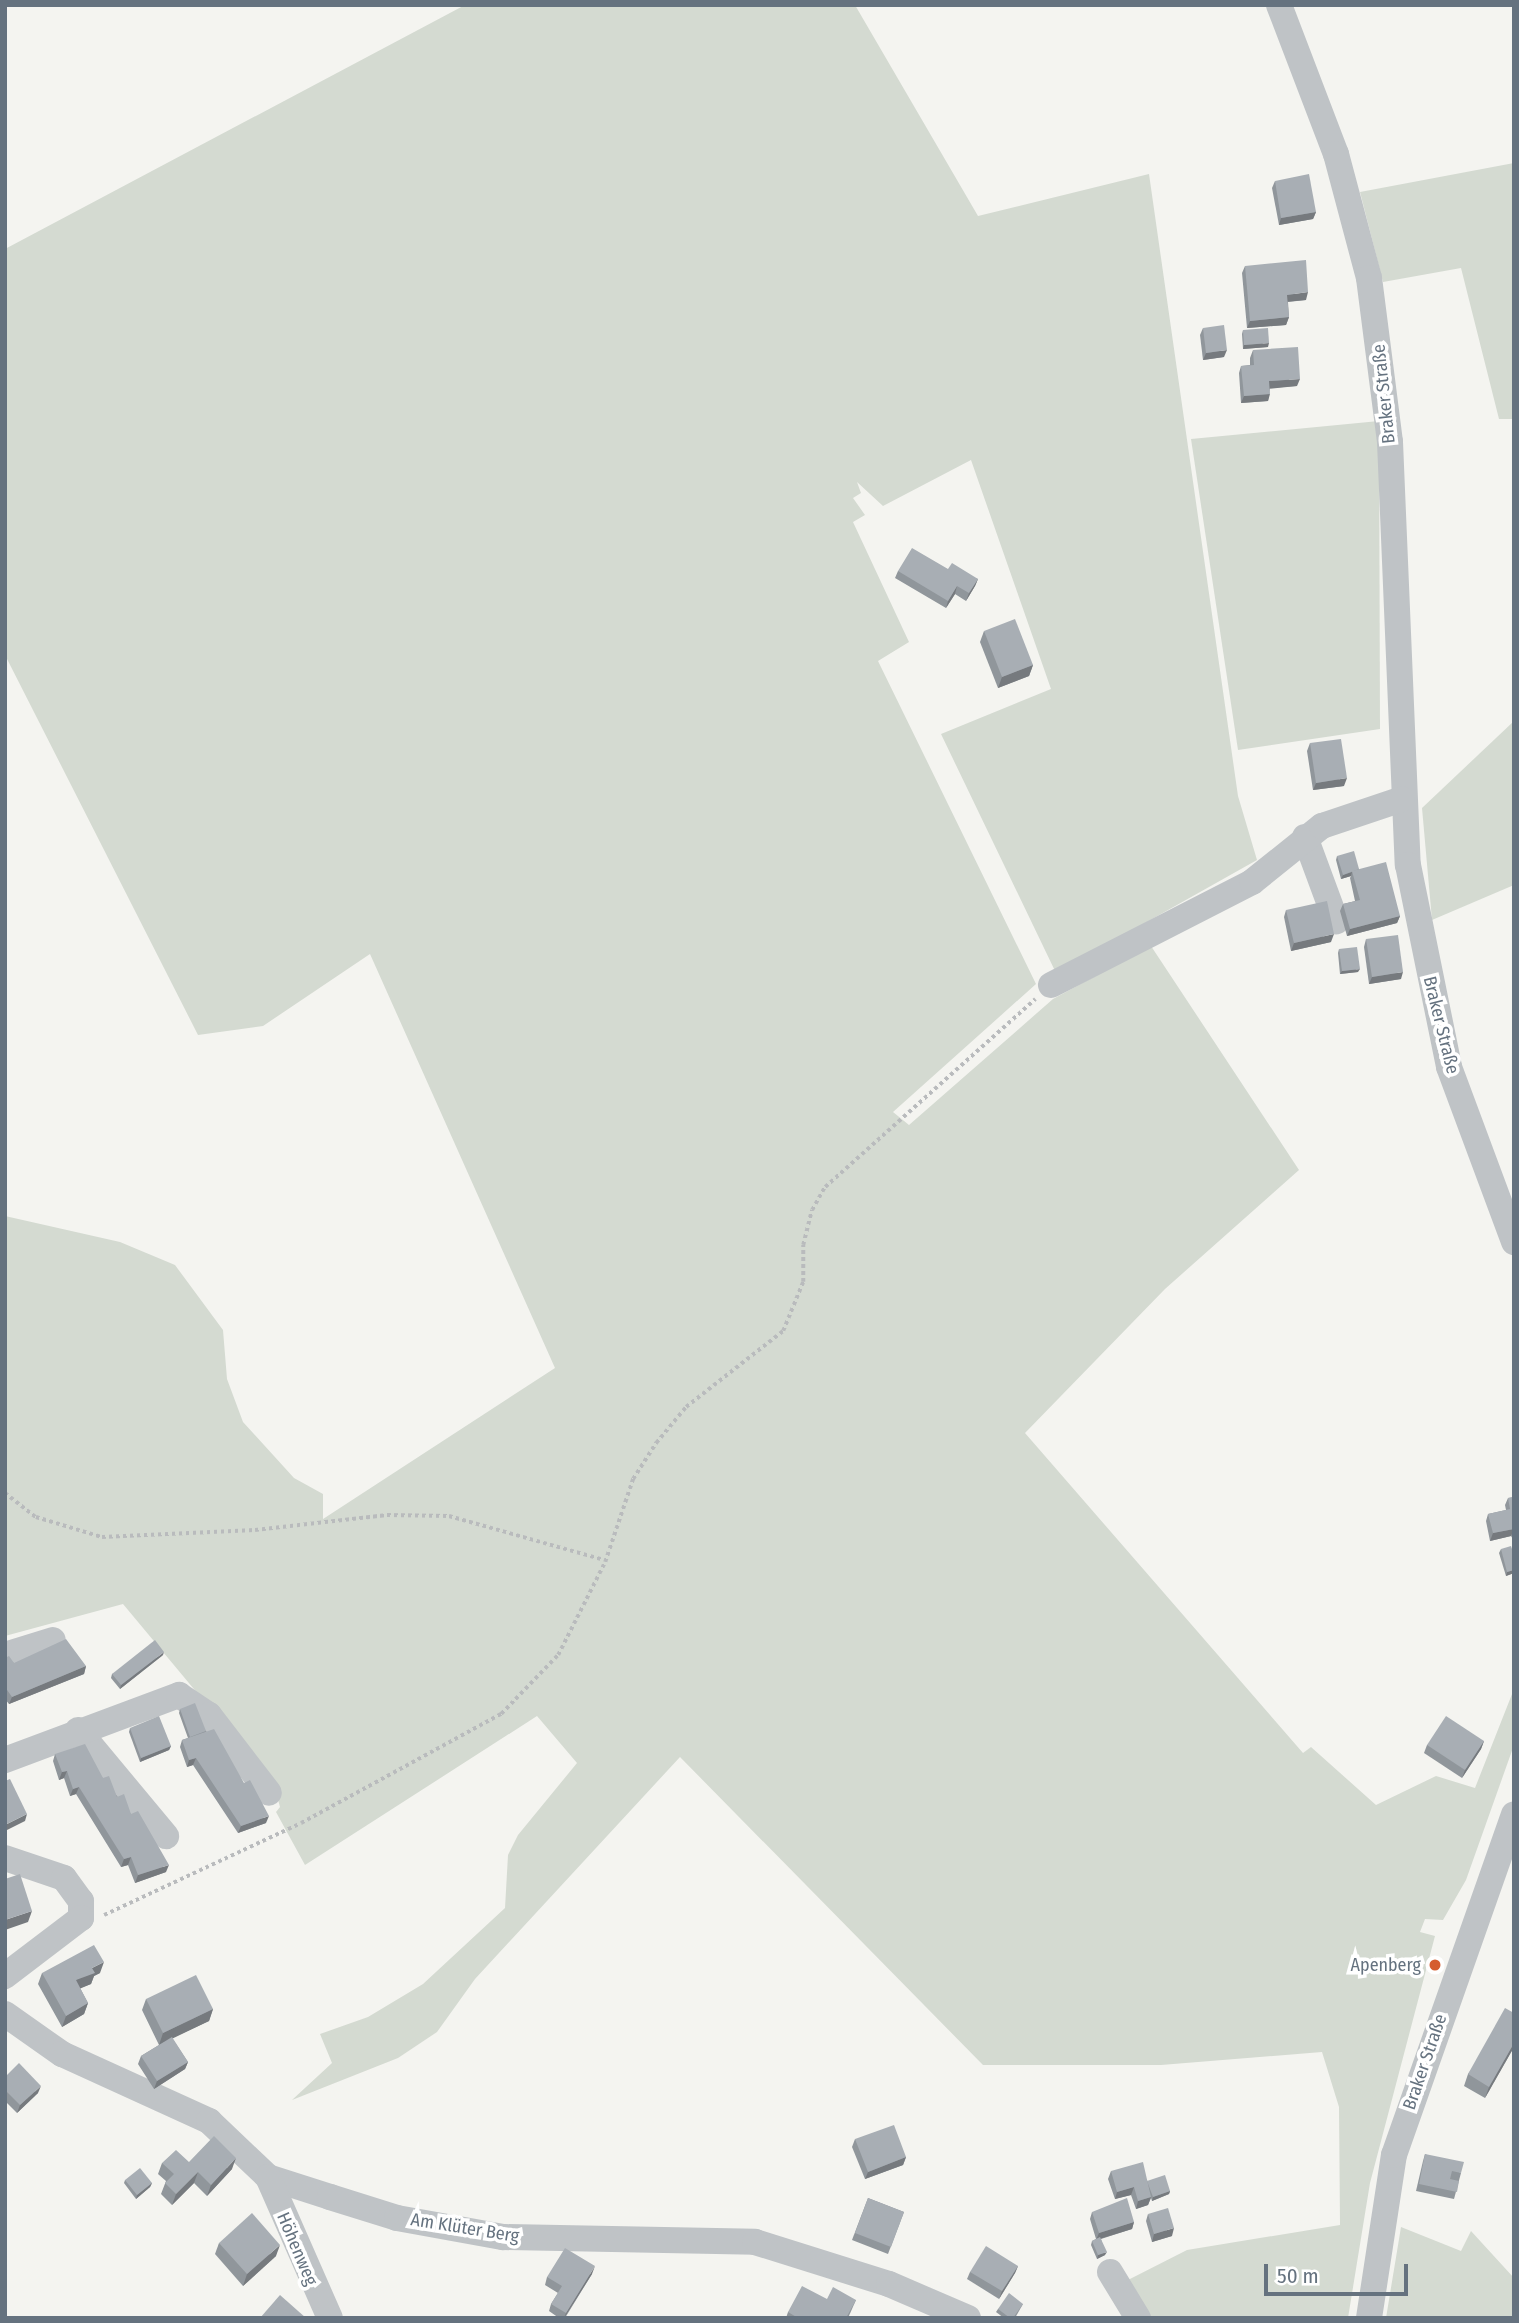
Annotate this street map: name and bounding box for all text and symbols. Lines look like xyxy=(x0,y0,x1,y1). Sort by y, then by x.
street label: Braker Straße xyxy=(1368,343,1400,445)
street label: Braker Straße xyxy=(1418,974,1464,1076)
place label: Apenberg xyxy=(1351,1954,1421,1976)
marker: Apenberg xyxy=(1427,1957,1443,1973)
street label: Braker Straße xyxy=(1399,2011,1451,2113)
street label: Höhenweg xyxy=(272,2209,322,2289)
street label: Am Klüter Berg xyxy=(409,2209,521,2247)
scale bar xyxy=(1267,2250,1410,2294)
text: 50 m xyxy=(1277,2263,1319,2289)

